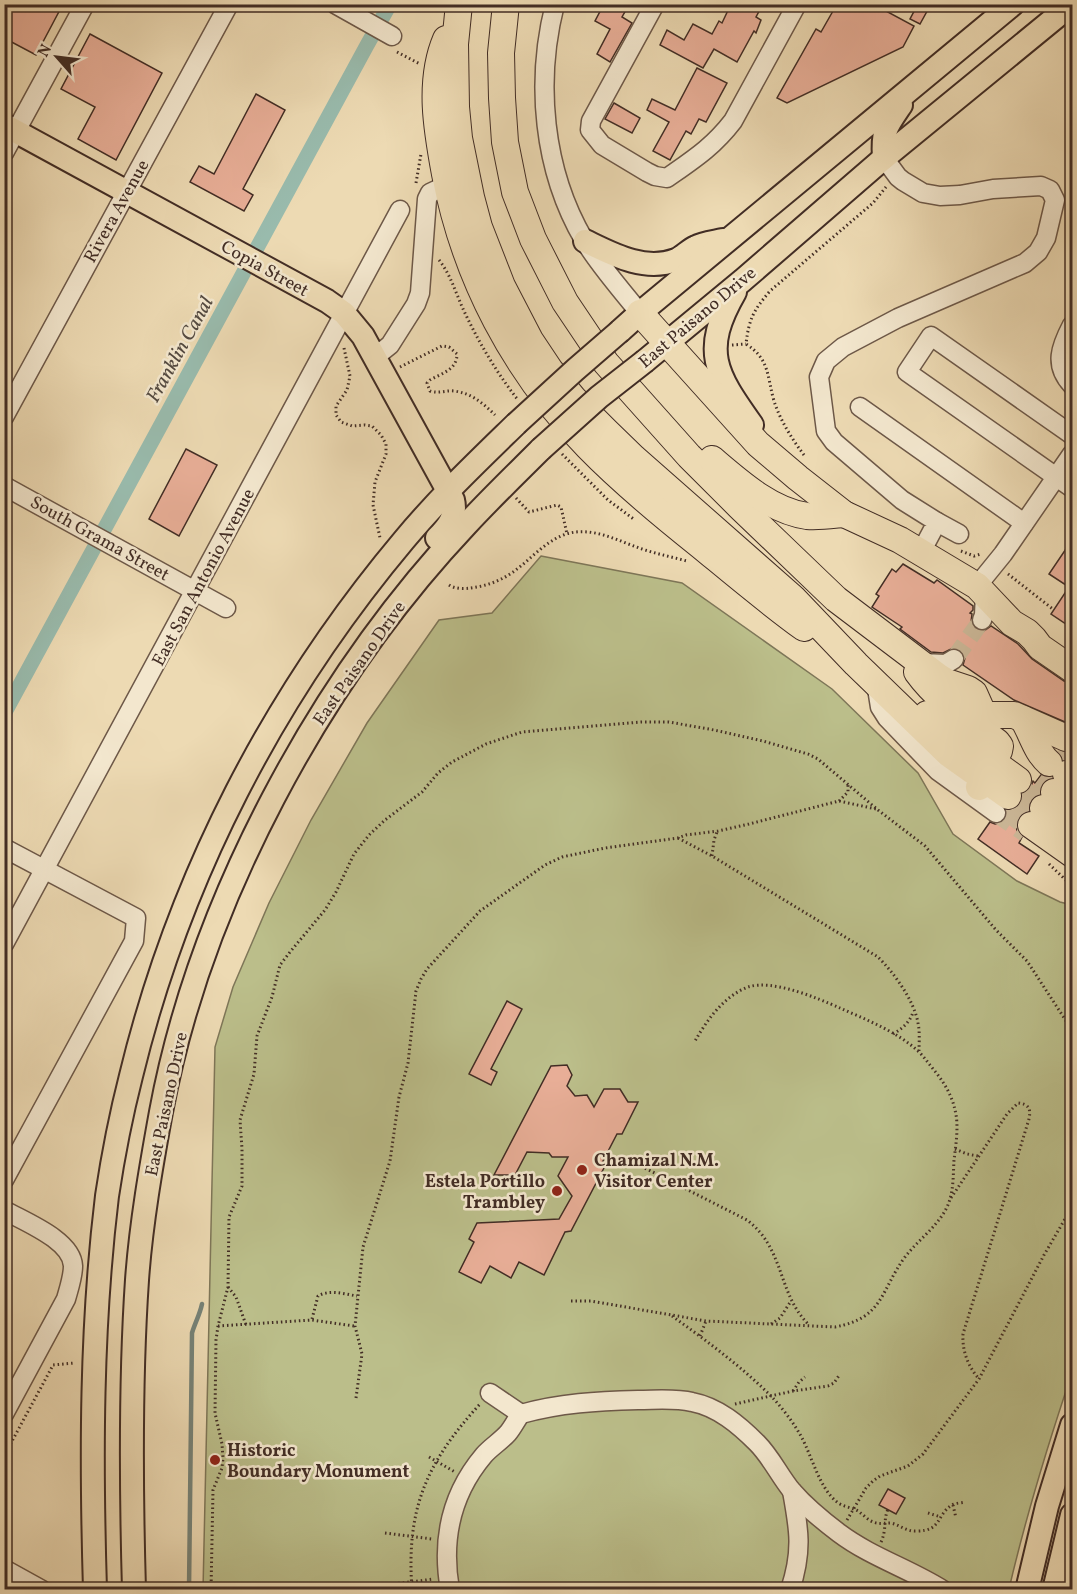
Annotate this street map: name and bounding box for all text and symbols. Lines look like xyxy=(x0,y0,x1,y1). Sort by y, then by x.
north arrow xyxy=(27,27,87,87)
text: N xyxy=(33,40,58,61)
street label: Rivera Avenue xyxy=(79,156,156,268)
street label: Copia Street xyxy=(216,235,313,304)
street label: East Paisano Drive xyxy=(634,261,762,375)
water label: Franklin Canal xyxy=(140,292,221,408)
street label: East San Antonio Avenue xyxy=(147,484,262,671)
street label: South Grama Street xyxy=(25,491,173,588)
street label: East Paisano Drive xyxy=(308,597,413,731)
street label: East Paisano Drive xyxy=(140,1030,195,1179)
place label: Chamizal N.M. Visitor Center xyxy=(594,1149,719,1195)
marker: Chamizal N.M. Visitor Center xyxy=(575,1163,589,1177)
place label: Estela Portillo Trambley xyxy=(425,1170,545,1216)
marker: Estela Portillo Trambley xyxy=(550,1184,564,1198)
place label: Historic Boundary Monument xyxy=(227,1439,410,1485)
marker: Historic Boundary Monument xyxy=(208,1453,222,1467)

